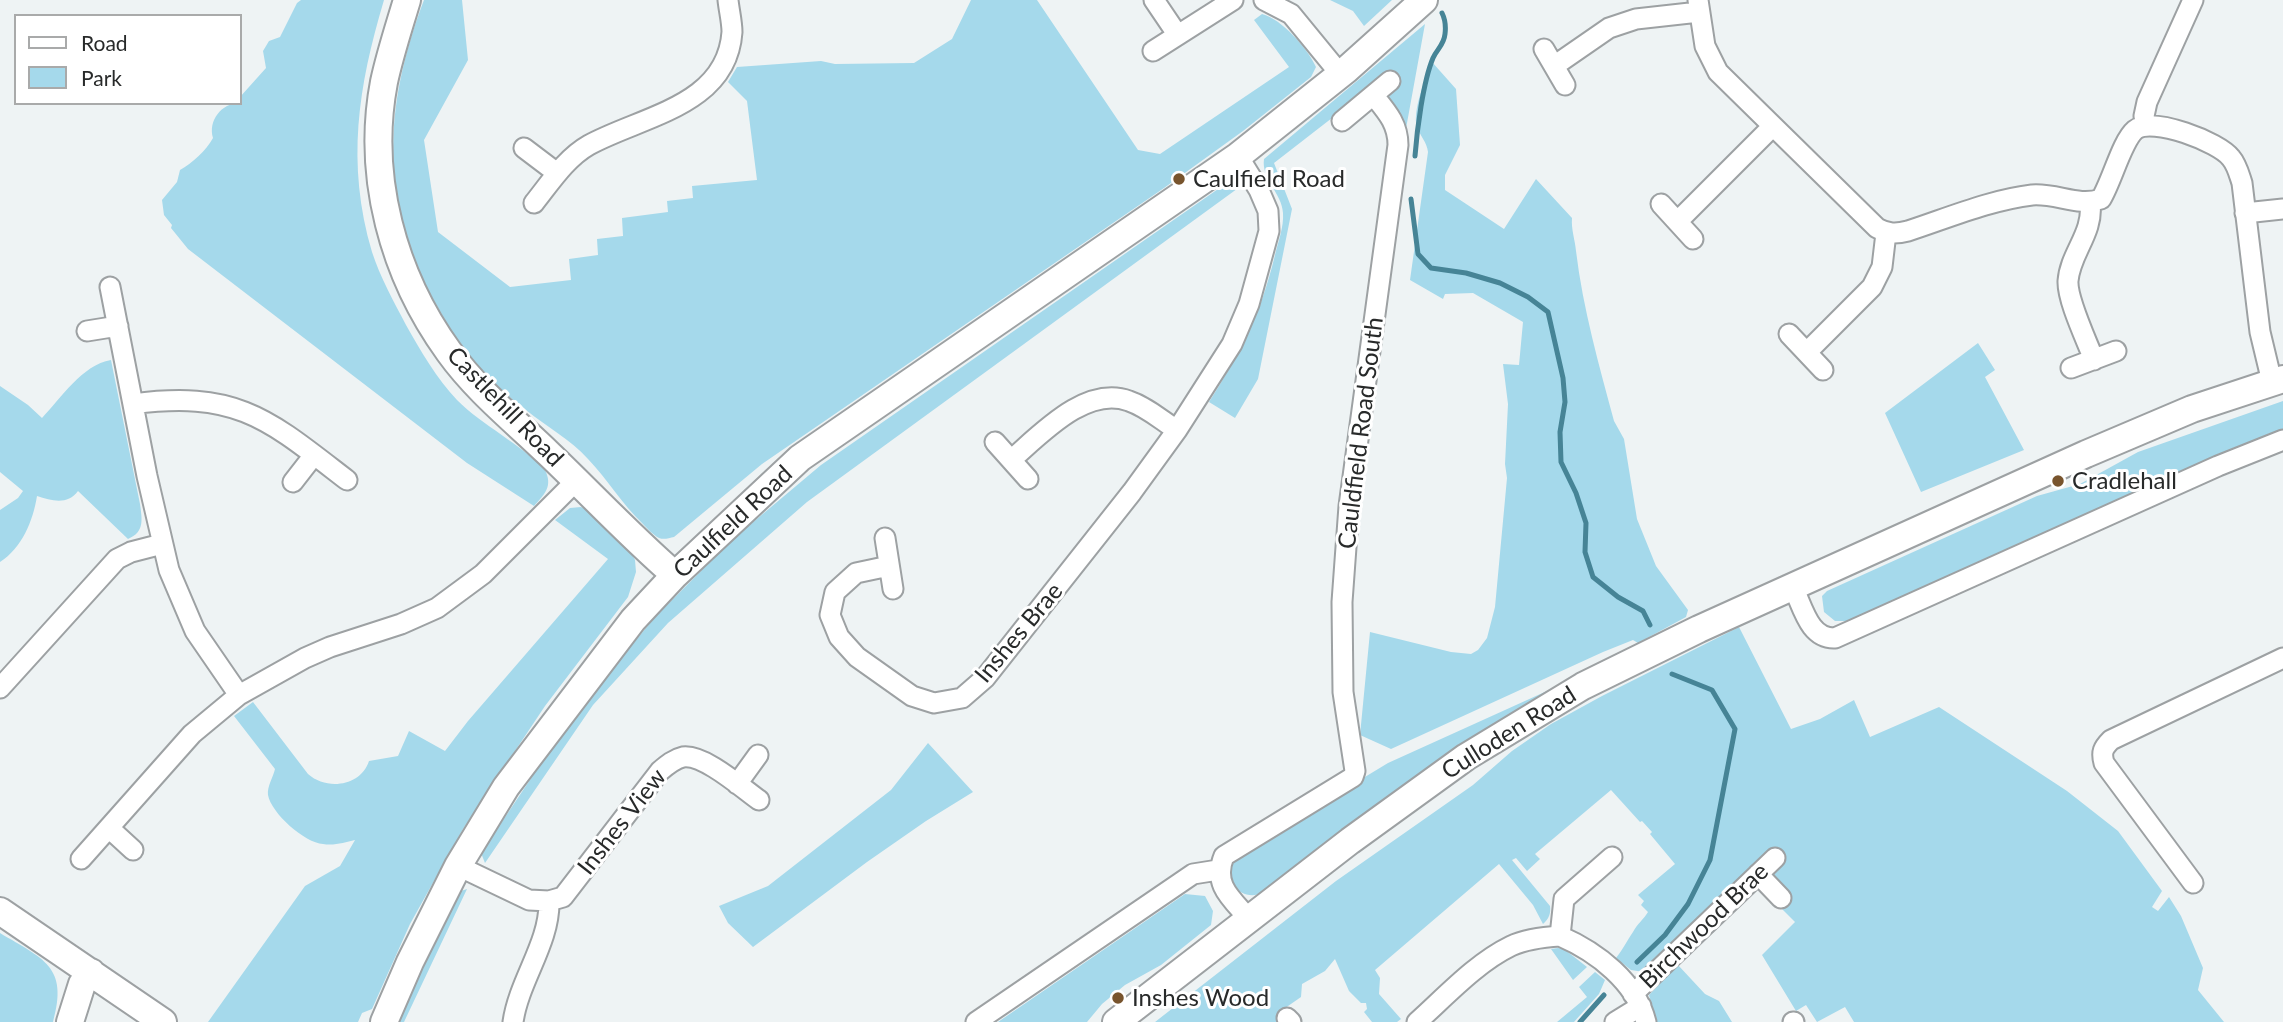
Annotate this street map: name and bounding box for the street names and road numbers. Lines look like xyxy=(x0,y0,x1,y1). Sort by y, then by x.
street label: Cauldfield Road South xyxy=(1332,315,1390,551)
street label: Castlehill Road xyxy=(441,341,569,473)
street label: Caulfield Road xyxy=(668,460,798,584)
street label: Inshes Brae xyxy=(969,577,1069,689)
street label: Culloden Road xyxy=(1436,680,1582,786)
street label: Inshes View xyxy=(572,763,672,881)
street label: Birchwood Brae xyxy=(1634,857,1774,995)

